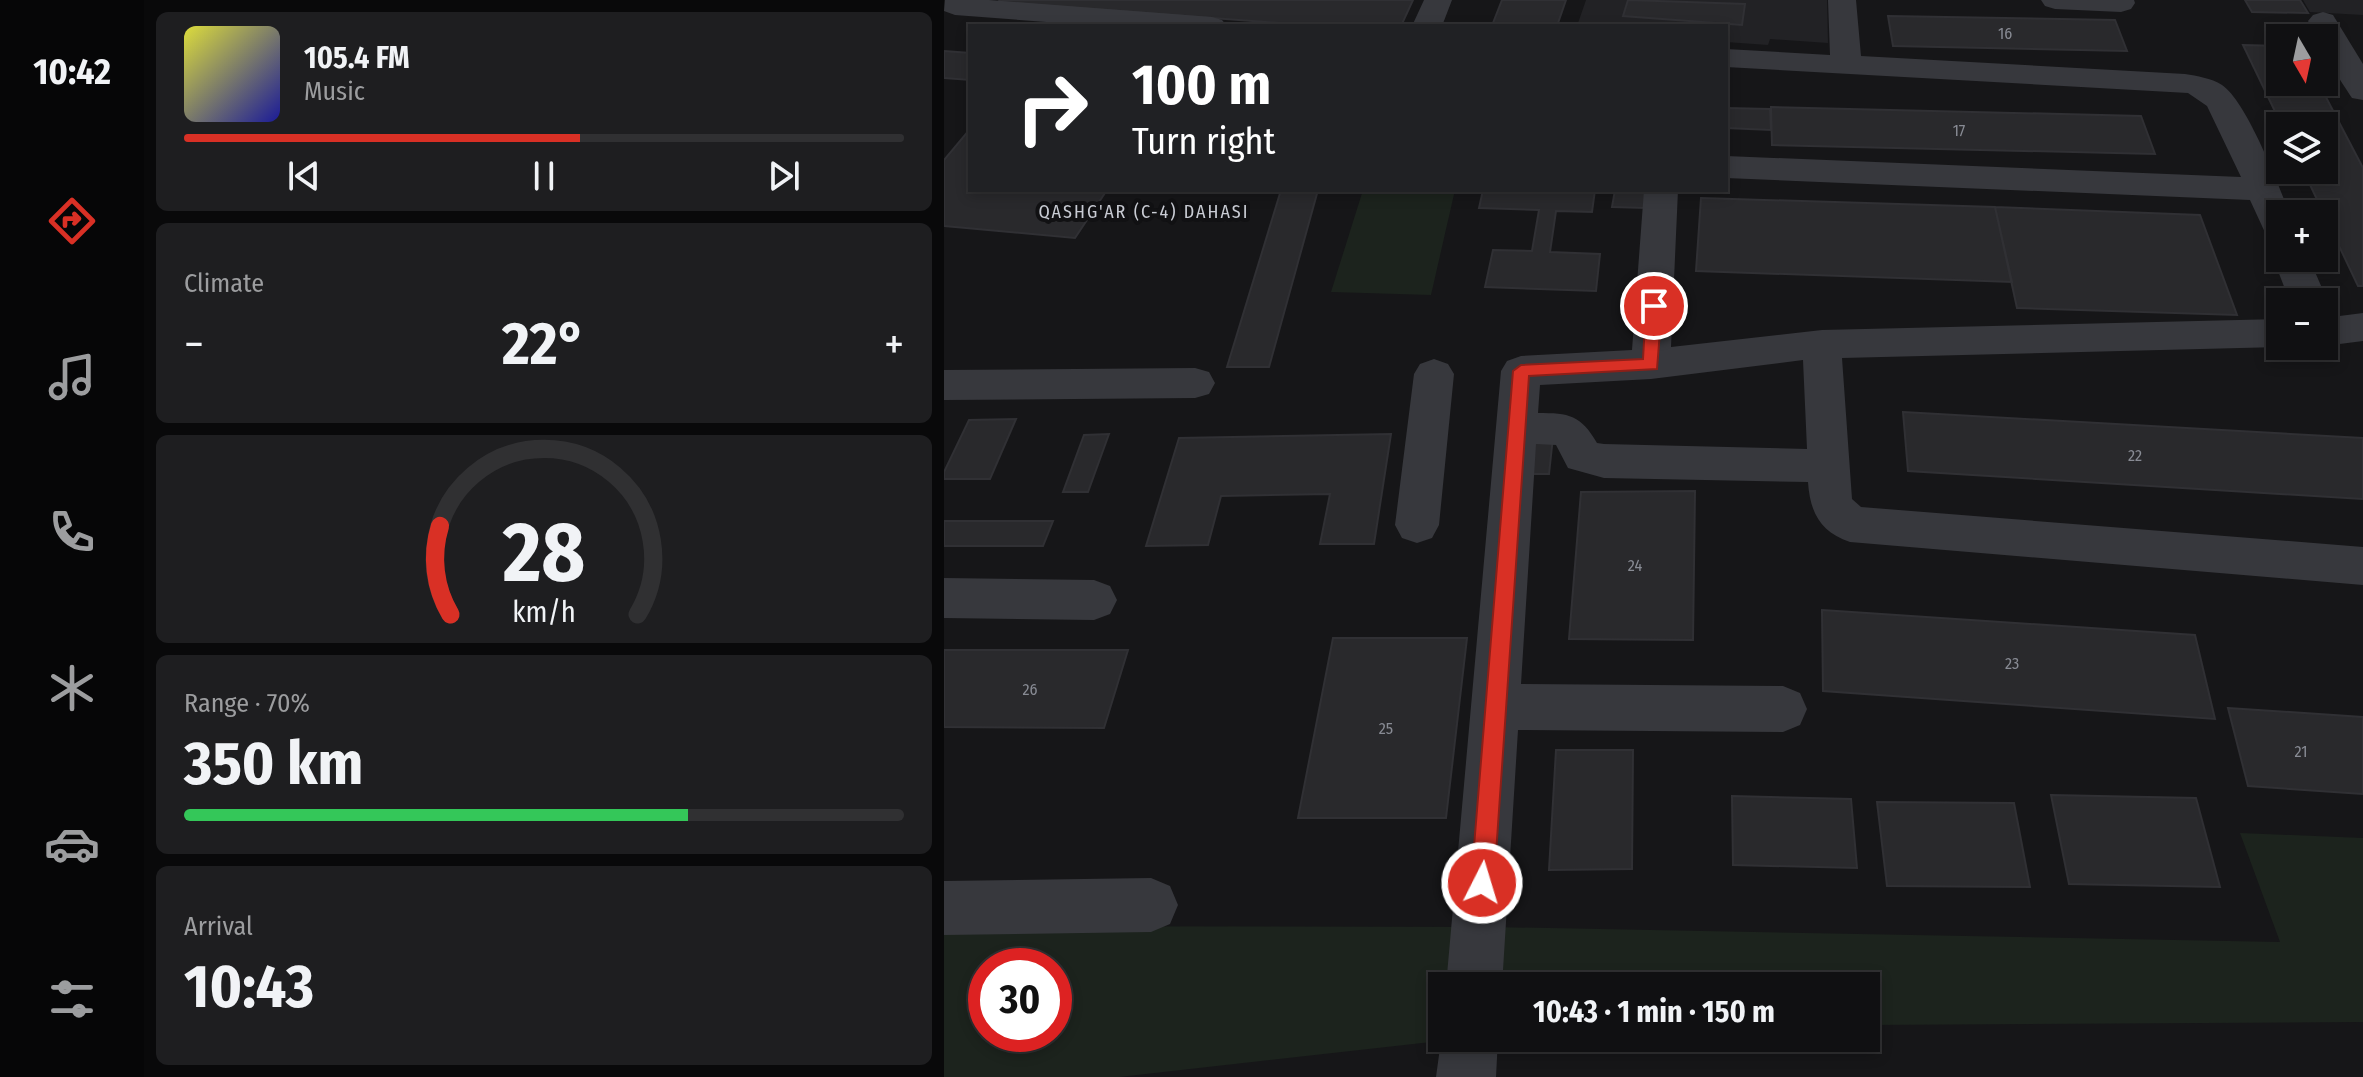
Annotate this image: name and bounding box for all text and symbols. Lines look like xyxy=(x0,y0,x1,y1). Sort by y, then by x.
house number: 16 xyxy=(1998,24,2012,43)
north arrow xyxy=(2266,24,2338,96)
map controls xyxy=(2266,24,2338,360)
text: 105.4 FM xyxy=(304,40,410,76)
text: 10:42 xyxy=(33,50,111,94)
text: 100 m xyxy=(1132,52,1271,119)
icon: right xyxy=(1000,56,1104,160)
text: Music xyxy=(304,76,365,107)
button: layers xyxy=(2266,112,2338,184)
text: Turn right xyxy=(1132,120,1275,164)
house number: 17 xyxy=(1953,121,1966,140)
icon: previous xyxy=(282,154,326,198)
icon: pause xyxy=(522,154,566,198)
icon: next xyxy=(762,154,806,198)
icon: directions xyxy=(44,193,100,249)
button: + xyxy=(2266,200,2338,272)
district label: QASHG'AR (C-4) DAHASI xyxy=(1038,201,1250,223)
text: Climate xyxy=(184,268,264,299)
pin xyxy=(1620,272,1688,340)
icon: arrive xyxy=(1632,284,1676,328)
button: − xyxy=(2266,288,2338,360)
text: 22° xyxy=(502,308,586,380)
text: − xyxy=(184,318,204,371)
text: + xyxy=(884,318,904,371)
icon: music xyxy=(44,349,100,405)
house number: 22 xyxy=(2128,446,2142,465)
text: 28 xyxy=(502,502,585,602)
icon: phone xyxy=(44,504,100,560)
house number: 24 xyxy=(1628,556,1642,575)
text: km/h xyxy=(512,595,576,630)
house number: 23 xyxy=(2005,654,2019,673)
icon: climate xyxy=(44,660,100,716)
house number: 26 xyxy=(1023,680,1038,699)
text: Range · 70% xyxy=(184,688,310,719)
house number: 25 xyxy=(1379,719,1393,738)
text: 350 km xyxy=(184,728,363,800)
house number: 21 xyxy=(2295,742,2307,761)
icon: car xyxy=(44,816,100,872)
position arrow xyxy=(1440,841,1524,925)
text: Arrival xyxy=(184,911,253,942)
speed limit sign: 30 xyxy=(968,948,1072,1052)
text: 10:43 xyxy=(184,951,314,1023)
icon: filters xyxy=(44,971,100,1027)
text: 10:43 · 1 min · 150 m xyxy=(1533,994,1775,1030)

